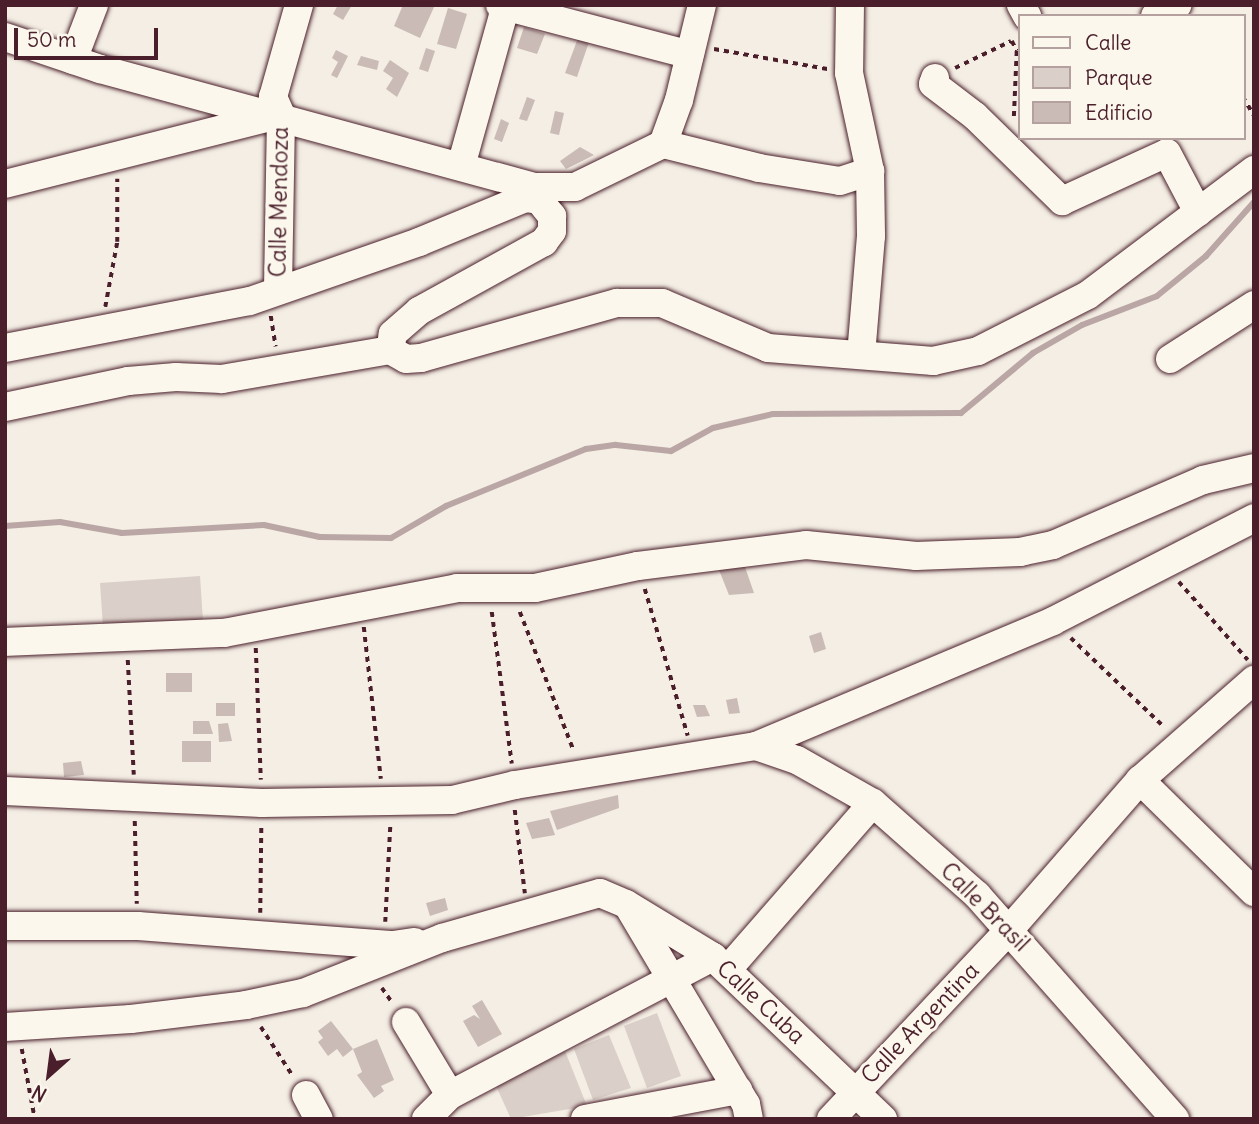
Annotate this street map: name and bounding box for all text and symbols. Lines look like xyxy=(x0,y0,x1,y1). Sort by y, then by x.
scale bar xyxy=(18,14,161,58)
legend xyxy=(1018,14,1245,140)
text: 50 m xyxy=(27,26,76,53)
text: Calle xyxy=(1085,29,1131,56)
text: Parque xyxy=(1085,64,1153,91)
text: Edificio xyxy=(1085,99,1153,126)
street label: Calle Mendoza xyxy=(264,126,294,278)
street label: Calle Brasil xyxy=(935,857,1035,957)
street label: Calle Cuba xyxy=(711,954,811,1050)
street label: Calle Argentina xyxy=(855,957,985,1089)
north arrow xyxy=(14,1040,84,1110)
text: N xyxy=(28,1080,51,1107)

